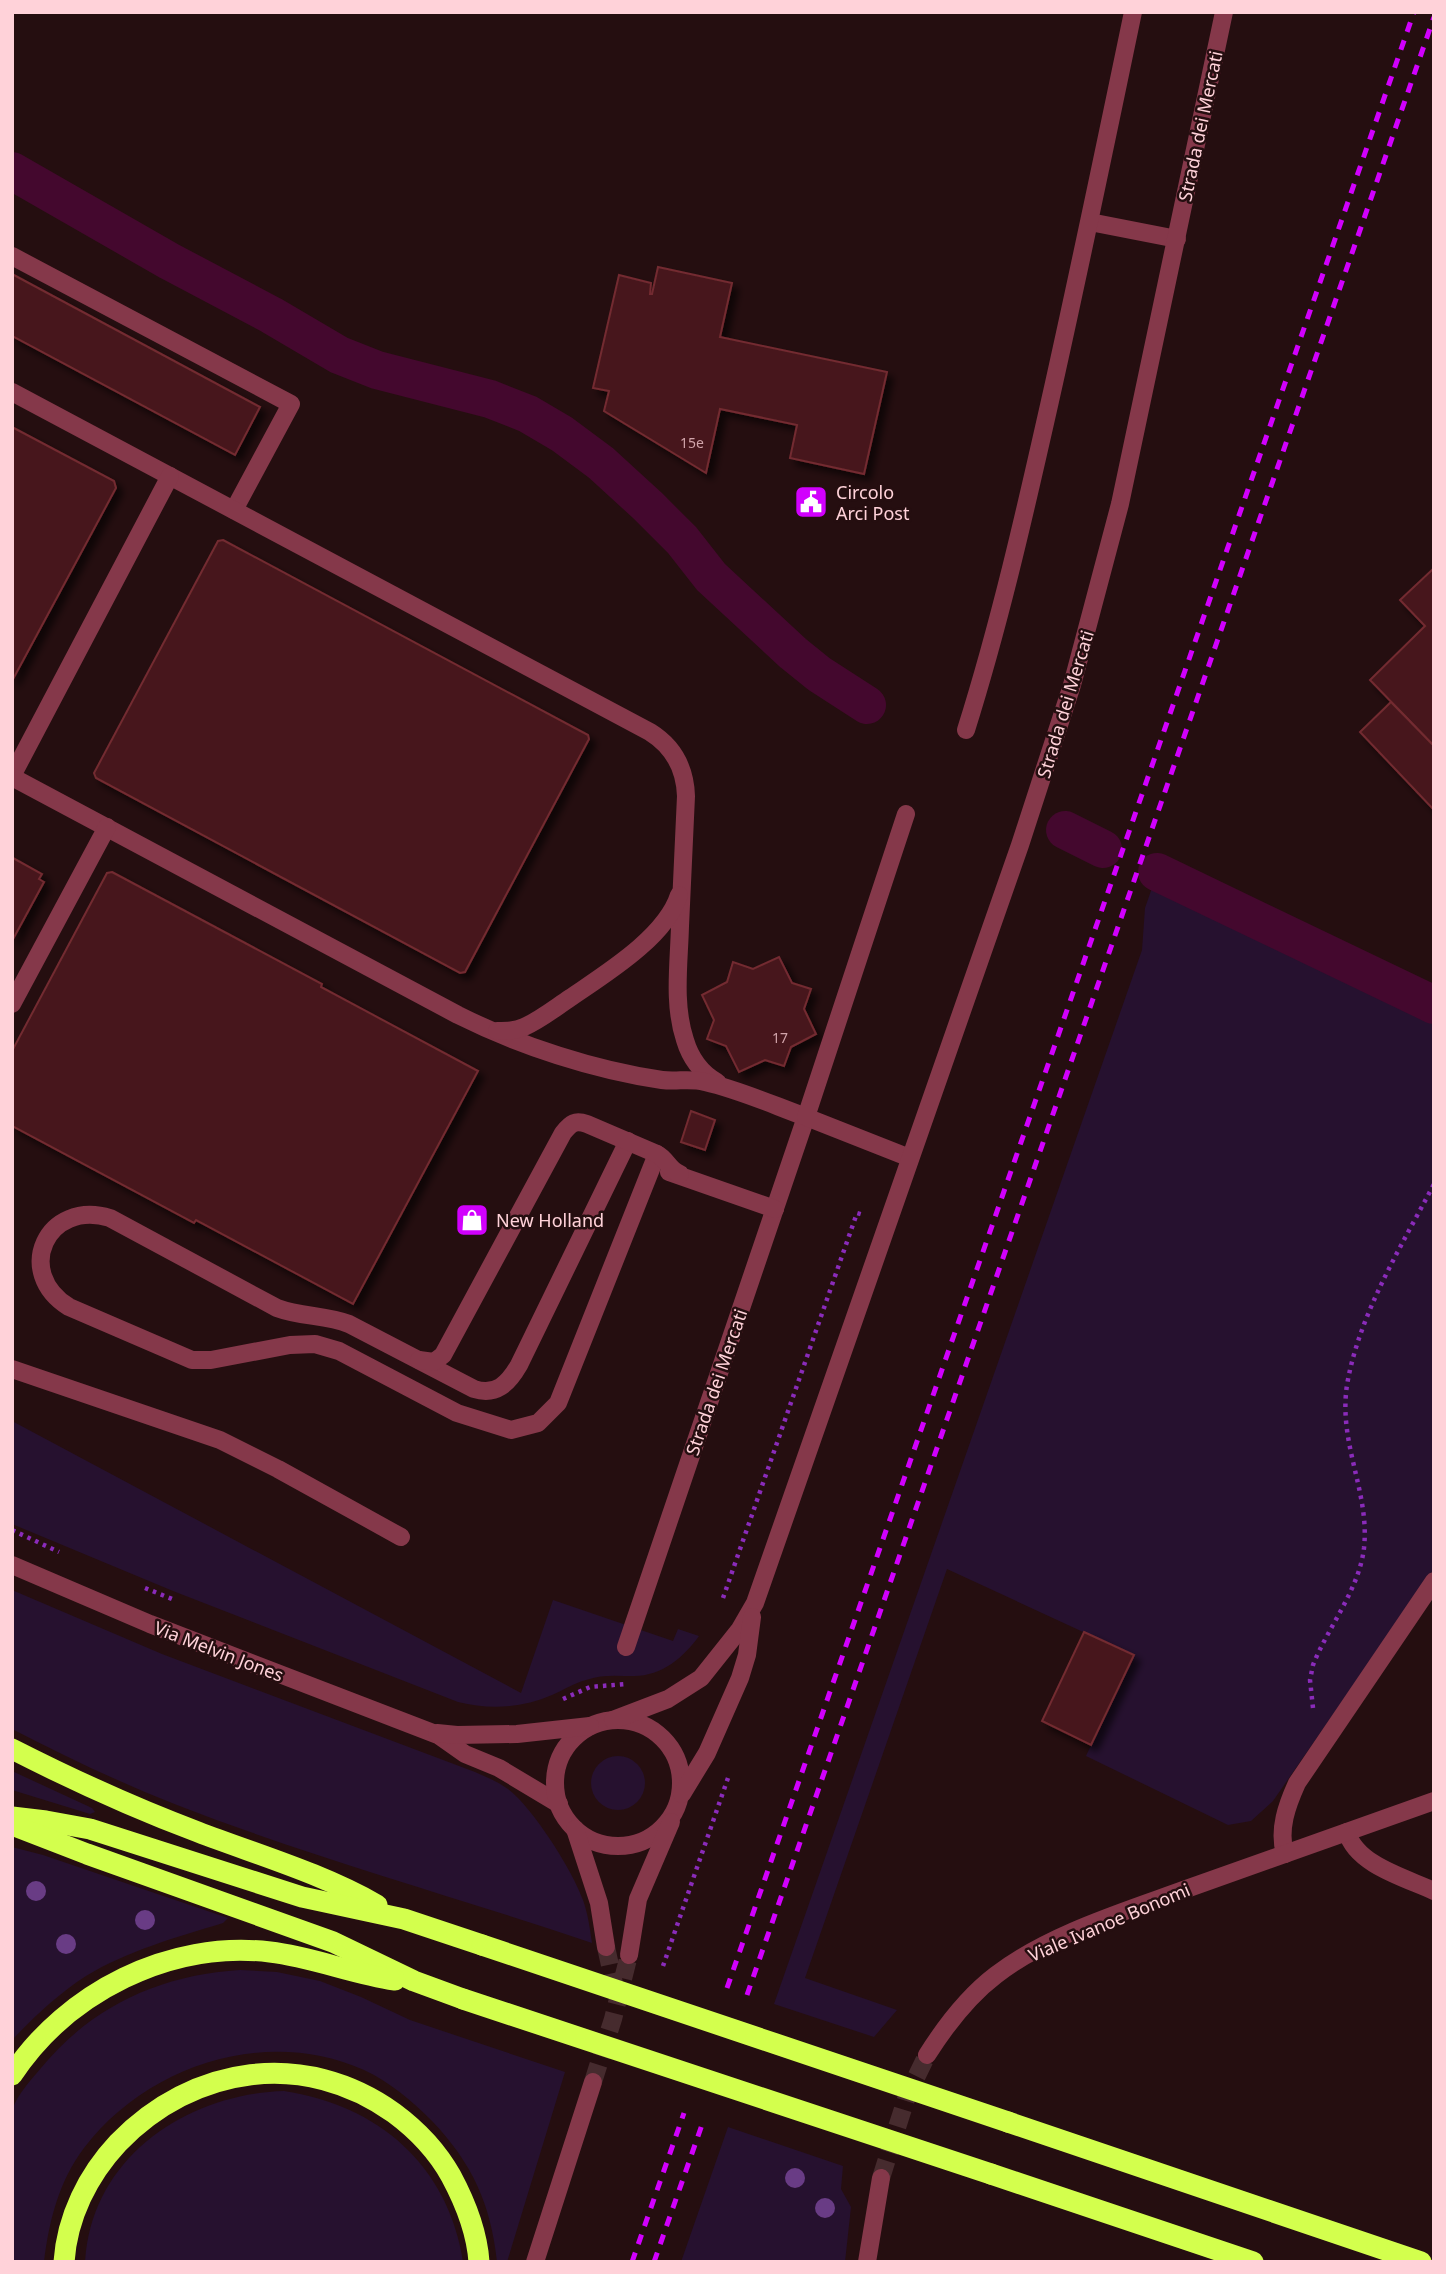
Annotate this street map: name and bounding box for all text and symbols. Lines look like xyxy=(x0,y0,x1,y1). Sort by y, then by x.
street label: Strada dei Mercati xyxy=(1172,48,1228,204)
house number: 15e xyxy=(680,433,704,452)
place label: Circolo Arci Post xyxy=(836,480,910,525)
public building icon: Circolo Arci Post xyxy=(792,483,830,521)
street label: Strada dei Mercati xyxy=(1031,627,1099,781)
house number: 17 xyxy=(772,1028,788,1047)
shop icon: New Holland xyxy=(453,1201,491,1239)
place label: New Holland xyxy=(496,1208,604,1232)
street label: Strada dei Mercati xyxy=(680,1306,752,1458)
street label: Via Melvin Jones xyxy=(151,1615,287,1687)
street label: Viale Ivanoe Bonomi xyxy=(1025,1877,1193,1967)

